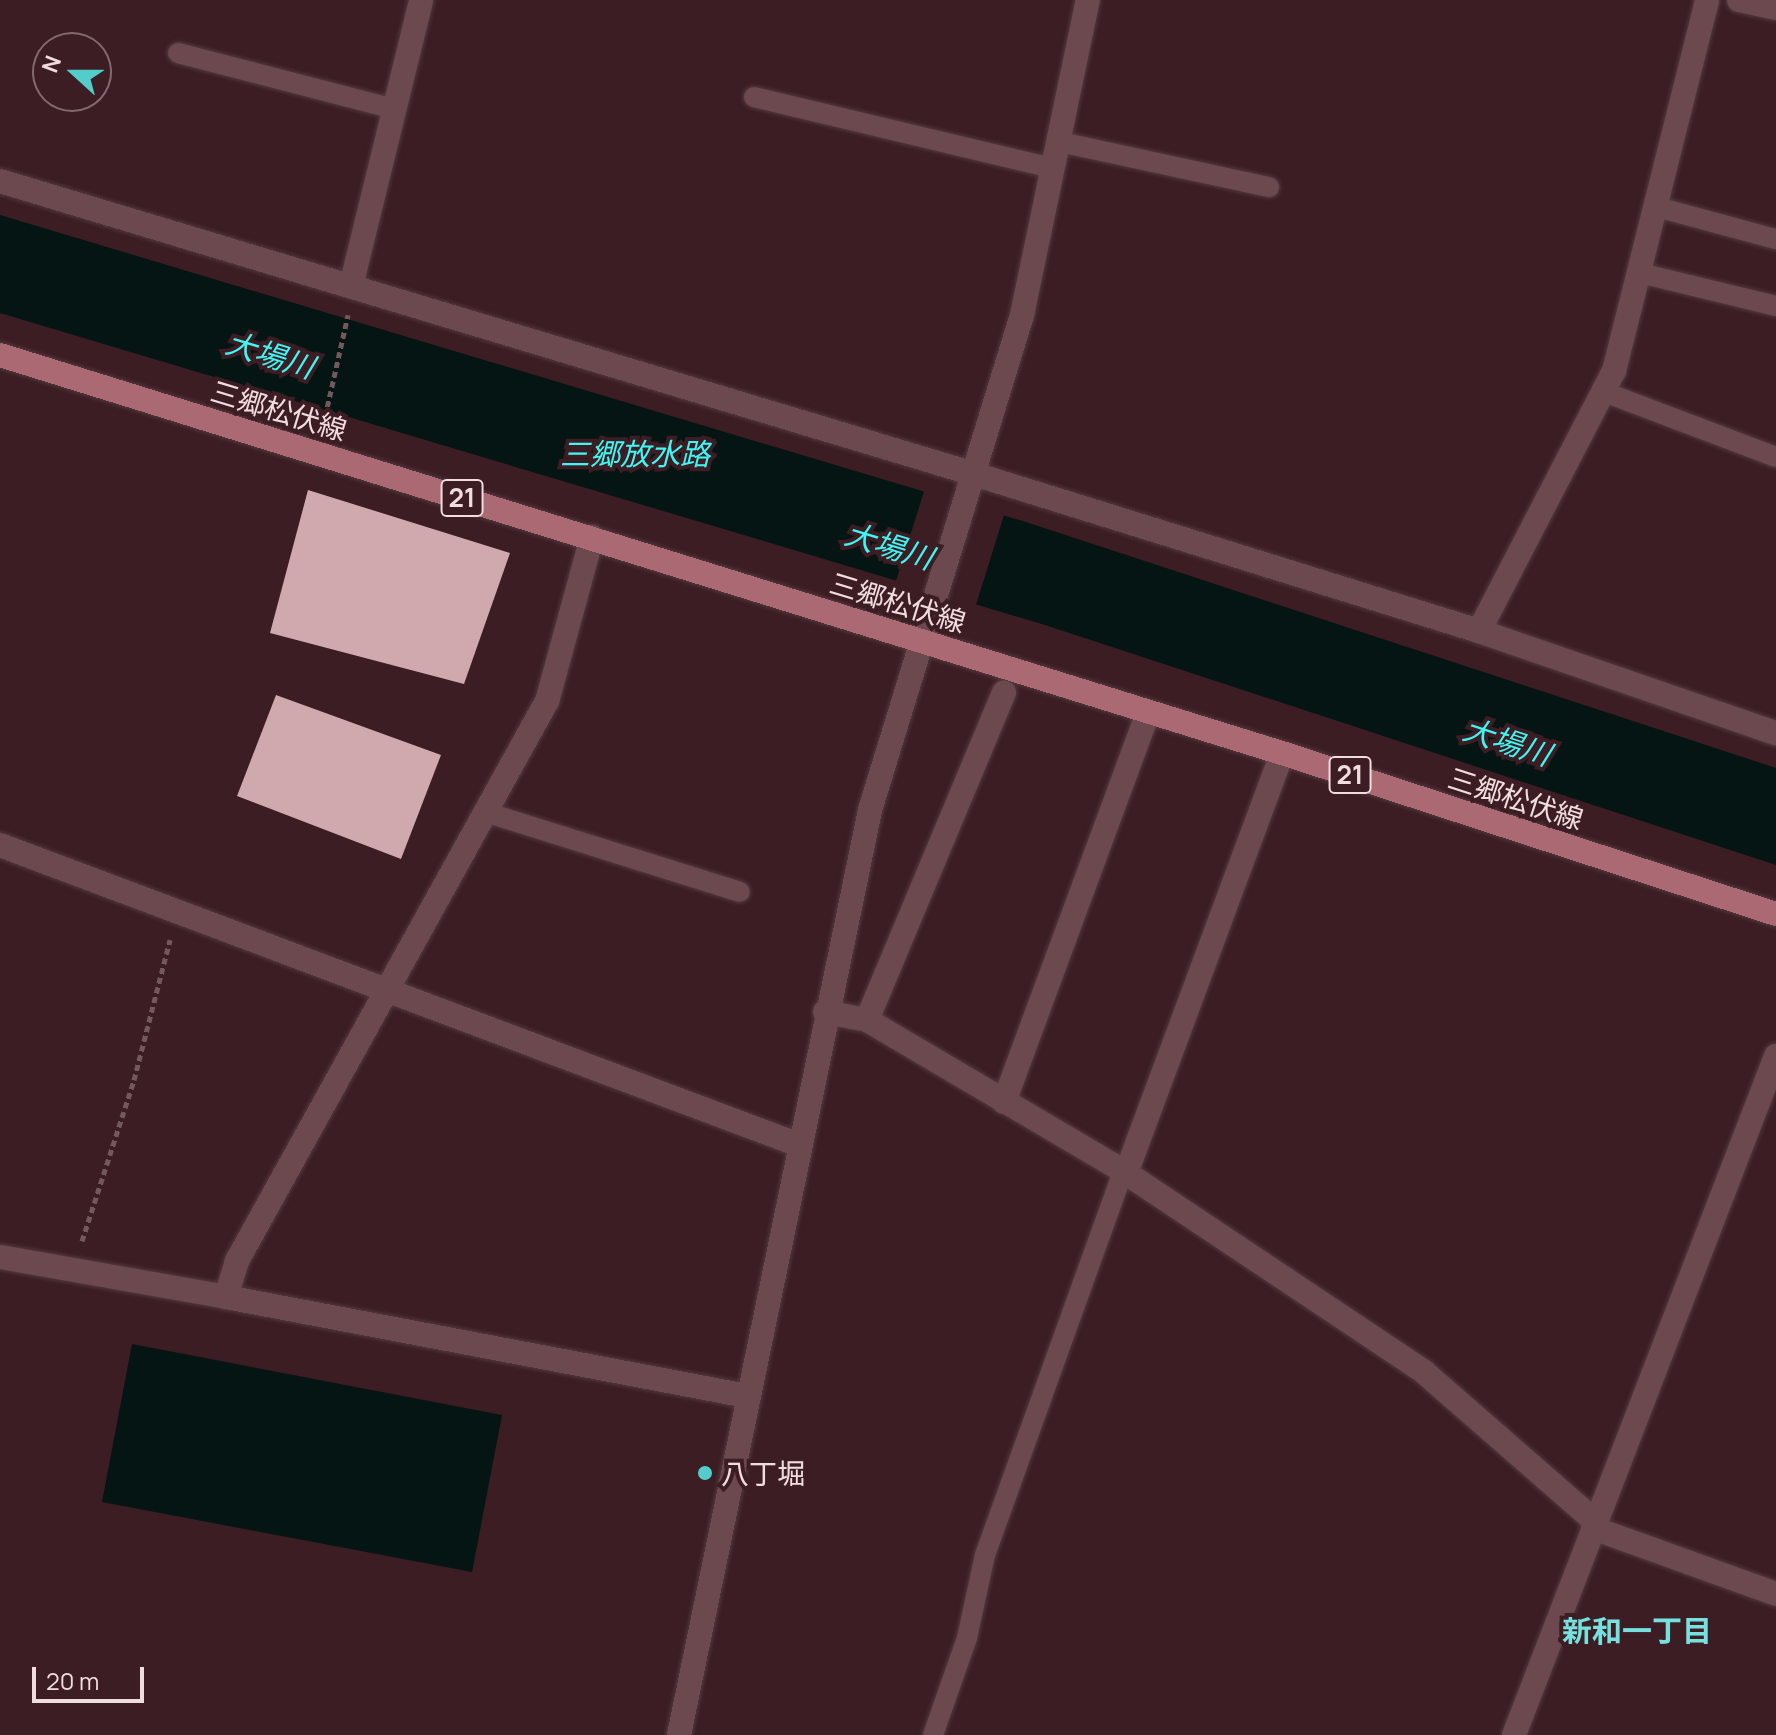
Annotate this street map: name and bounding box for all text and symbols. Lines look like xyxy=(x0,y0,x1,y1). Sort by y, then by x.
north arrow xyxy=(32,32,112,112)
text: N xyxy=(35,51,68,77)
water label: 大場川 xyxy=(222,325,318,385)
street label: 三郷松伏線 xyxy=(207,373,351,447)
water label: 三郷放水路 xyxy=(560,436,710,472)
road number: 21 xyxy=(440,476,484,520)
water label: 大場川 xyxy=(841,516,937,576)
street label: 三郷松伏線 xyxy=(826,565,970,639)
water label: 大場川 xyxy=(1459,711,1555,773)
road number: 21 xyxy=(1328,753,1372,797)
street label: 三郷松伏線 xyxy=(1444,760,1588,836)
place label: 八丁堀 xyxy=(721,1456,805,1490)
marker: 八丁堀 xyxy=(696,1464,714,1482)
district label: 新和一丁目 xyxy=(1562,1613,1712,1649)
scale bar xyxy=(36,1651,148,1701)
text: 20 m xyxy=(46,1664,99,1697)

